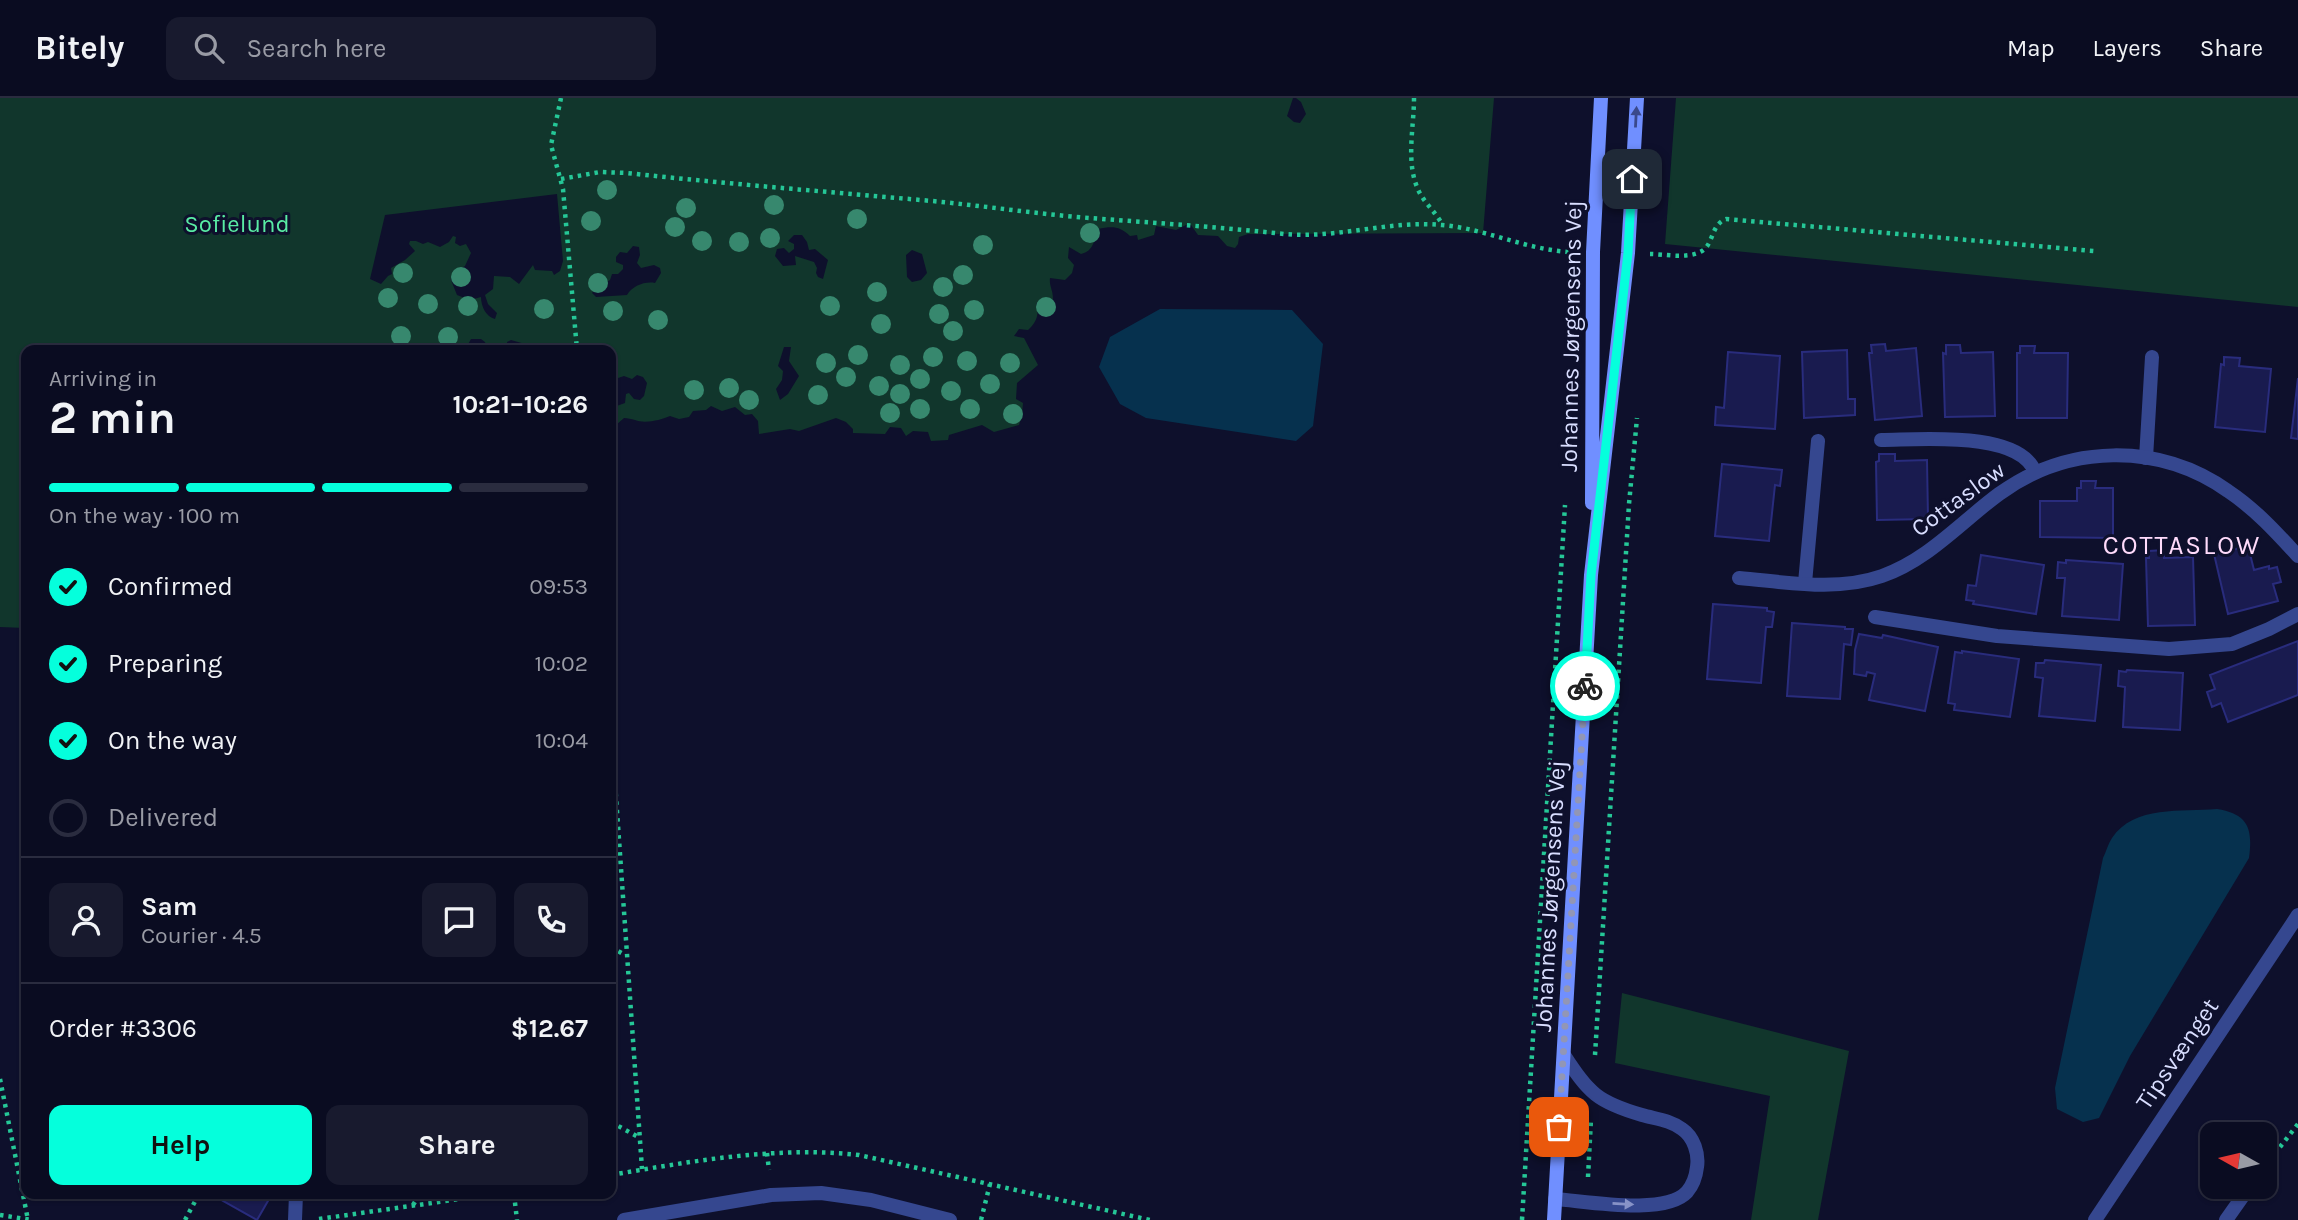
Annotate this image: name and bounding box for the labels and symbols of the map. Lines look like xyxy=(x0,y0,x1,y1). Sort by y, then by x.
one-way arrow xyxy=(1630,106,1641,128)
pin xyxy=(1602,149,1662,209)
street label: Johannes Jørgensens Vej xyxy=(1555,200,1587,472)
park label: Sofielund xyxy=(184,210,290,238)
street label: Cottaslow xyxy=(1906,456,2010,542)
district label: COTTASLOW xyxy=(2103,530,2261,561)
courier xyxy=(1550,651,1620,721)
street label: Johannes Jørgensens Vej xyxy=(1529,760,1571,1032)
street label: Tipsvænget xyxy=(2130,993,2224,1115)
pin xyxy=(1529,1097,1589,1157)
north arrow xyxy=(2200,1122,2277,1199)
one-way arrow xyxy=(1612,1198,1634,1209)

